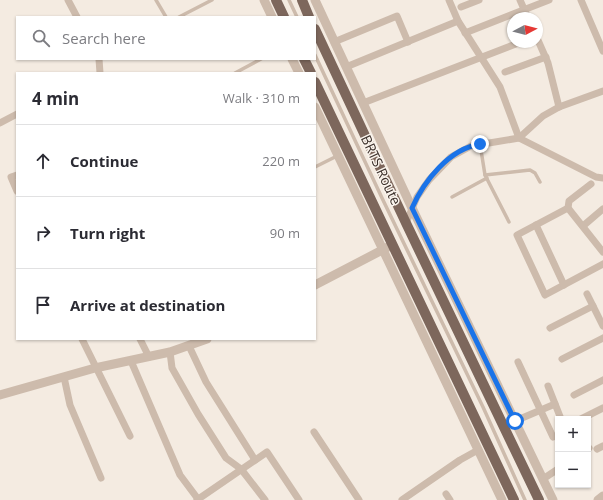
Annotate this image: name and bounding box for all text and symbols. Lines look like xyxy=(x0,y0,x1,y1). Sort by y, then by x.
north arrow xyxy=(507,12,543,48)
search box xyxy=(16,16,316,60)
icon: search xyxy=(30,27,52,49)
text: Search here xyxy=(62,28,146,48)
text: 4 min xyxy=(32,87,79,110)
text: Walk · 310 m xyxy=(223,89,300,107)
street label: BRTS Route xyxy=(357,132,406,208)
route end xyxy=(471,135,489,153)
icon: ahead xyxy=(32,150,54,172)
text: Continue xyxy=(70,151,138,171)
text: 220 m xyxy=(262,152,300,170)
icon: right xyxy=(32,222,54,244)
text: Turn right xyxy=(70,223,145,243)
text: 90 m xyxy=(270,224,300,242)
icon: arrive xyxy=(32,294,54,316)
text: Arrive at destination xyxy=(70,295,225,315)
route start xyxy=(506,412,524,430)
map controls xyxy=(555,416,591,488)
button: + xyxy=(555,416,591,452)
button: − xyxy=(555,452,591,488)

